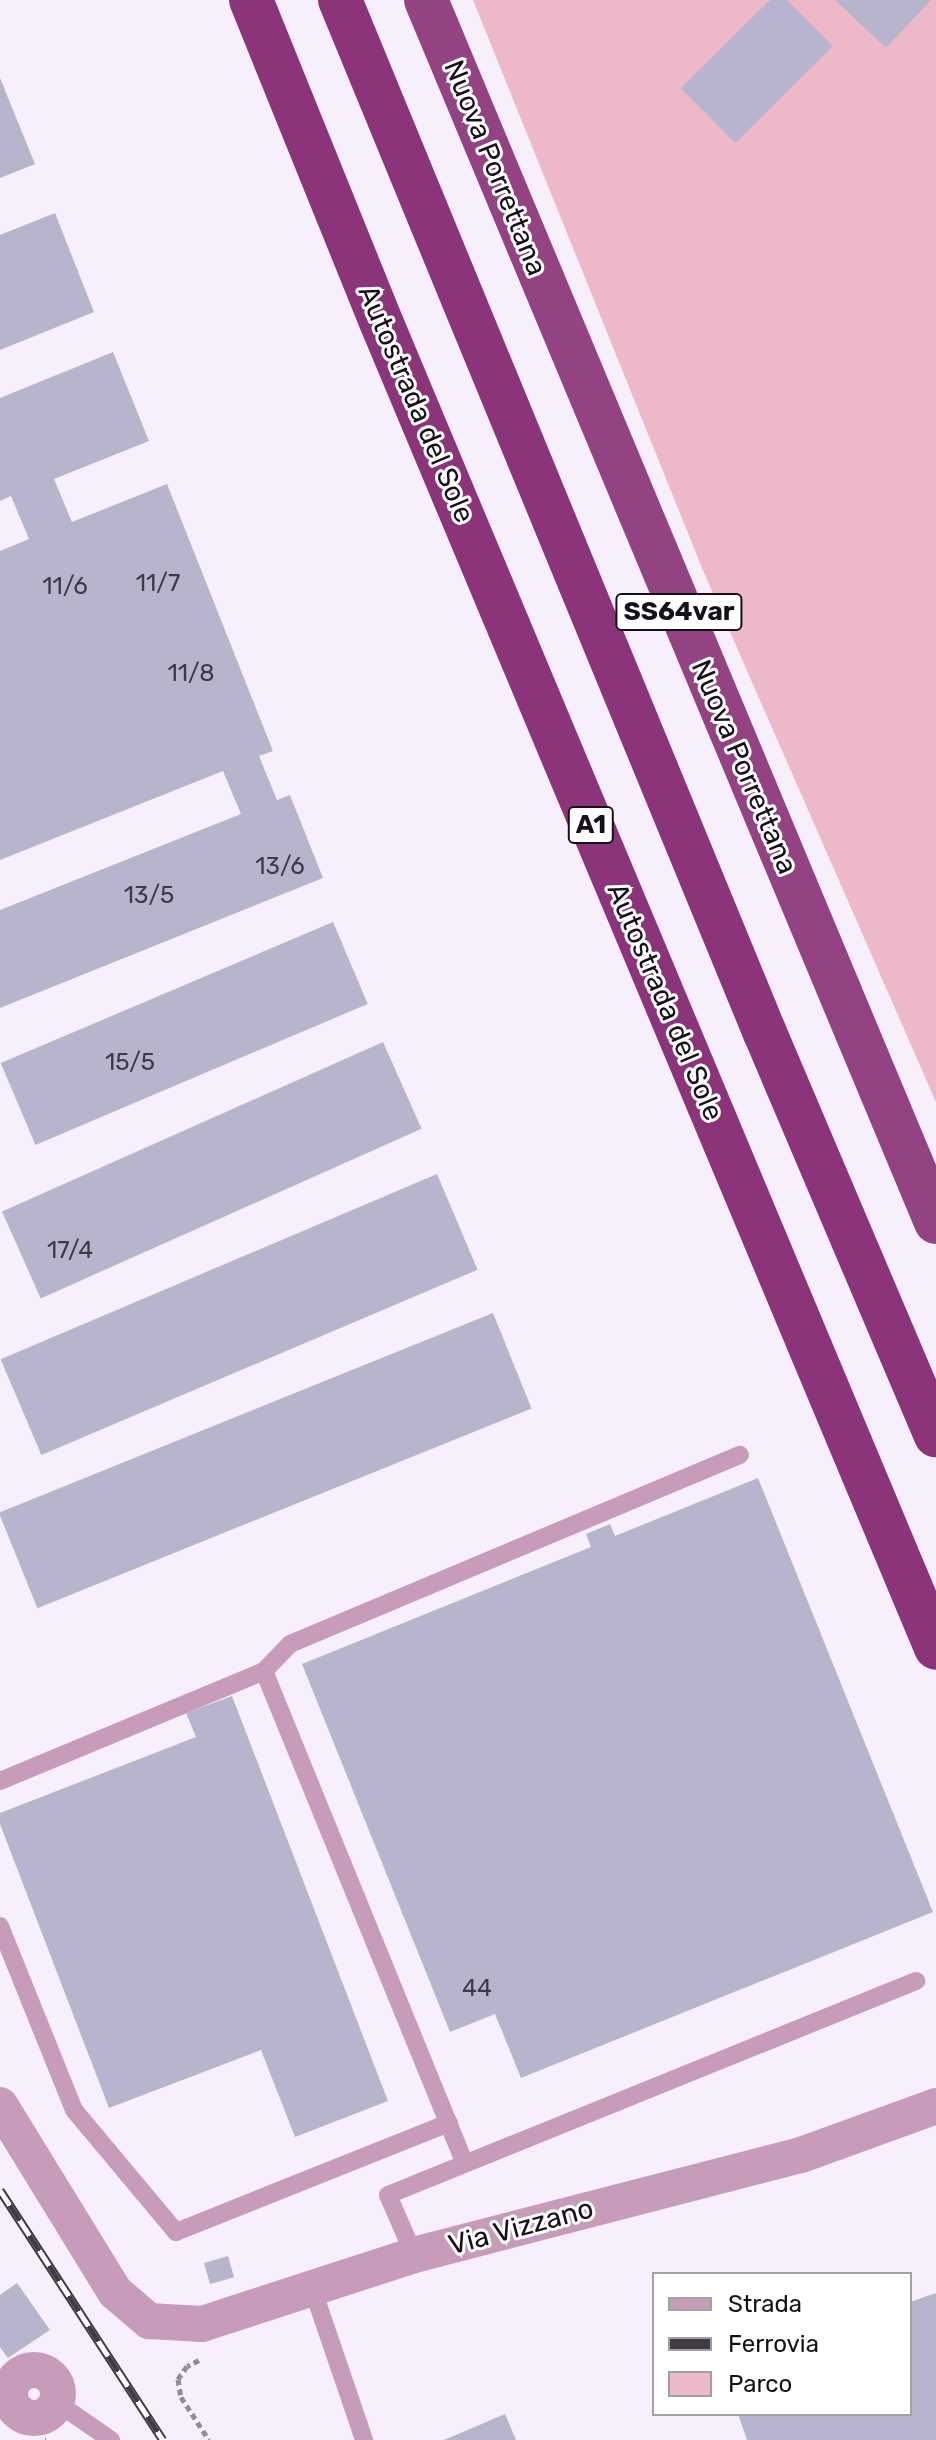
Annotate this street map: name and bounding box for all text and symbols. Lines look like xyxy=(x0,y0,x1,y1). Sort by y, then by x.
street label: Nuova Porrettana xyxy=(436,55,554,281)
street label: Autostrada del Sole xyxy=(351,280,481,528)
house number: 11/7 xyxy=(136,570,180,598)
house number: 11/6 xyxy=(42,573,88,601)
road number: SS64var xyxy=(615,590,743,634)
street label: Nuova Porrettana xyxy=(684,655,804,879)
house number: 11/8 xyxy=(168,660,214,688)
road number: A1 xyxy=(567,803,615,847)
house number: 13/6 xyxy=(255,853,305,881)
street label: Autostrada del Sole xyxy=(600,878,730,1126)
house number: 13/5 xyxy=(124,882,174,910)
house number: 15/5 xyxy=(105,1049,155,1077)
house number: 17/4 xyxy=(47,1237,93,1265)
house number: 44 xyxy=(462,1975,492,2003)
street label: Via Vizzano xyxy=(445,2191,597,2263)
legend xyxy=(652,2272,912,2416)
text: Strada xyxy=(728,2290,802,2318)
text: Ferrovia xyxy=(728,2330,819,2358)
text: Parco xyxy=(728,2370,792,2398)

